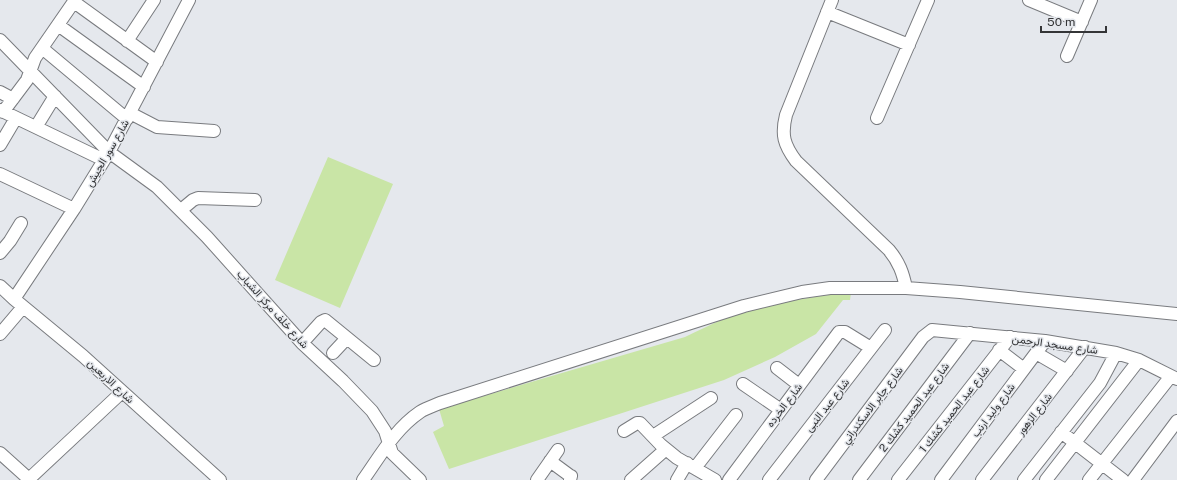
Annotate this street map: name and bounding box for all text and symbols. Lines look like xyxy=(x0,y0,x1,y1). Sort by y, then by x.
scale bar xyxy=(1041,8,1106,34)
text: 50 m xyxy=(1047,15,1075,29)
street label: شارع سور الجيش xyxy=(83,117,133,190)
street label: شارع خلف مركز الشباب xyxy=(233,268,311,352)
street label: شارع مسجد الرحمن xyxy=(1011,332,1099,358)
street label: شارع الاربعين xyxy=(84,357,137,407)
street label: شارع عبد الحميد كشك 2 xyxy=(877,360,953,455)
street label: شارع عبد الحميد كشك 1 xyxy=(917,363,993,456)
street label: شارع جابر الاسكندراني xyxy=(839,364,908,448)
street label: شارع عبد النبى xyxy=(802,376,853,435)
street label: شارع الخرده xyxy=(764,380,806,430)
street label: شارع وليد ارنب xyxy=(969,380,1019,440)
street label: شارع الزهور xyxy=(1013,390,1056,439)

